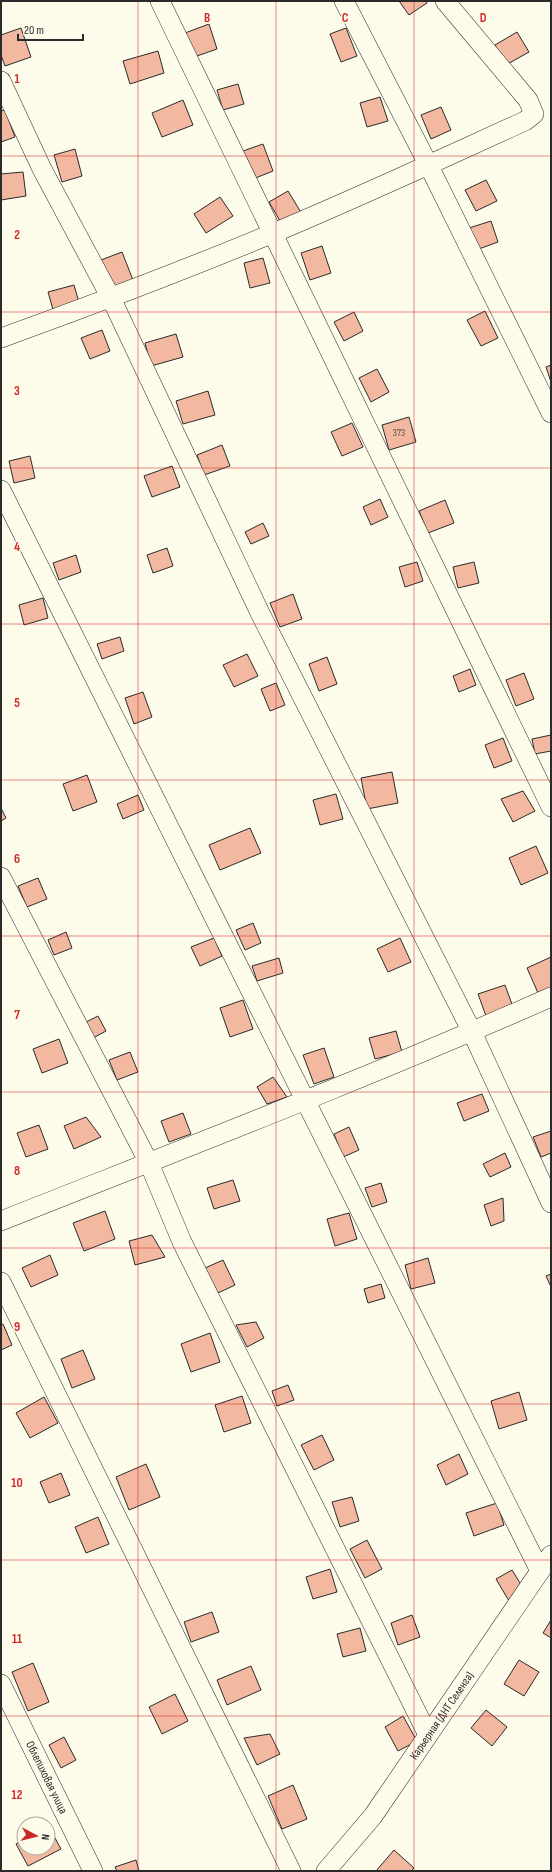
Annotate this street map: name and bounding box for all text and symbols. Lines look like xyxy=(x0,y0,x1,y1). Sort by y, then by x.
text: B xyxy=(204,10,210,26)
text: C xyxy=(342,10,349,26)
text: D xyxy=(480,10,487,26)
scale bar xyxy=(18,16,83,42)
text: 20 m xyxy=(24,23,44,38)
text: 1 xyxy=(14,71,20,87)
text: 2 xyxy=(14,227,20,243)
text: 3 xyxy=(14,383,20,399)
house number: 373 xyxy=(393,427,405,439)
text: 4 xyxy=(14,539,20,555)
text: 5 xyxy=(14,695,20,711)
text: 6 xyxy=(14,851,20,867)
text: 7 xyxy=(14,1007,20,1023)
text: 8 xyxy=(14,1163,20,1179)
text: 9 xyxy=(14,1319,20,1335)
text: 10 xyxy=(11,1475,23,1491)
text: 11 xyxy=(12,1631,22,1647)
street label: Карьерная (ДНТ Селенга) xyxy=(406,1669,477,1762)
street label: Облепиховая улица xyxy=(23,1739,71,1816)
text: 12 xyxy=(12,1787,23,1803)
north arrow xyxy=(16,1816,56,1856)
text: N xyxy=(39,1833,52,1841)

